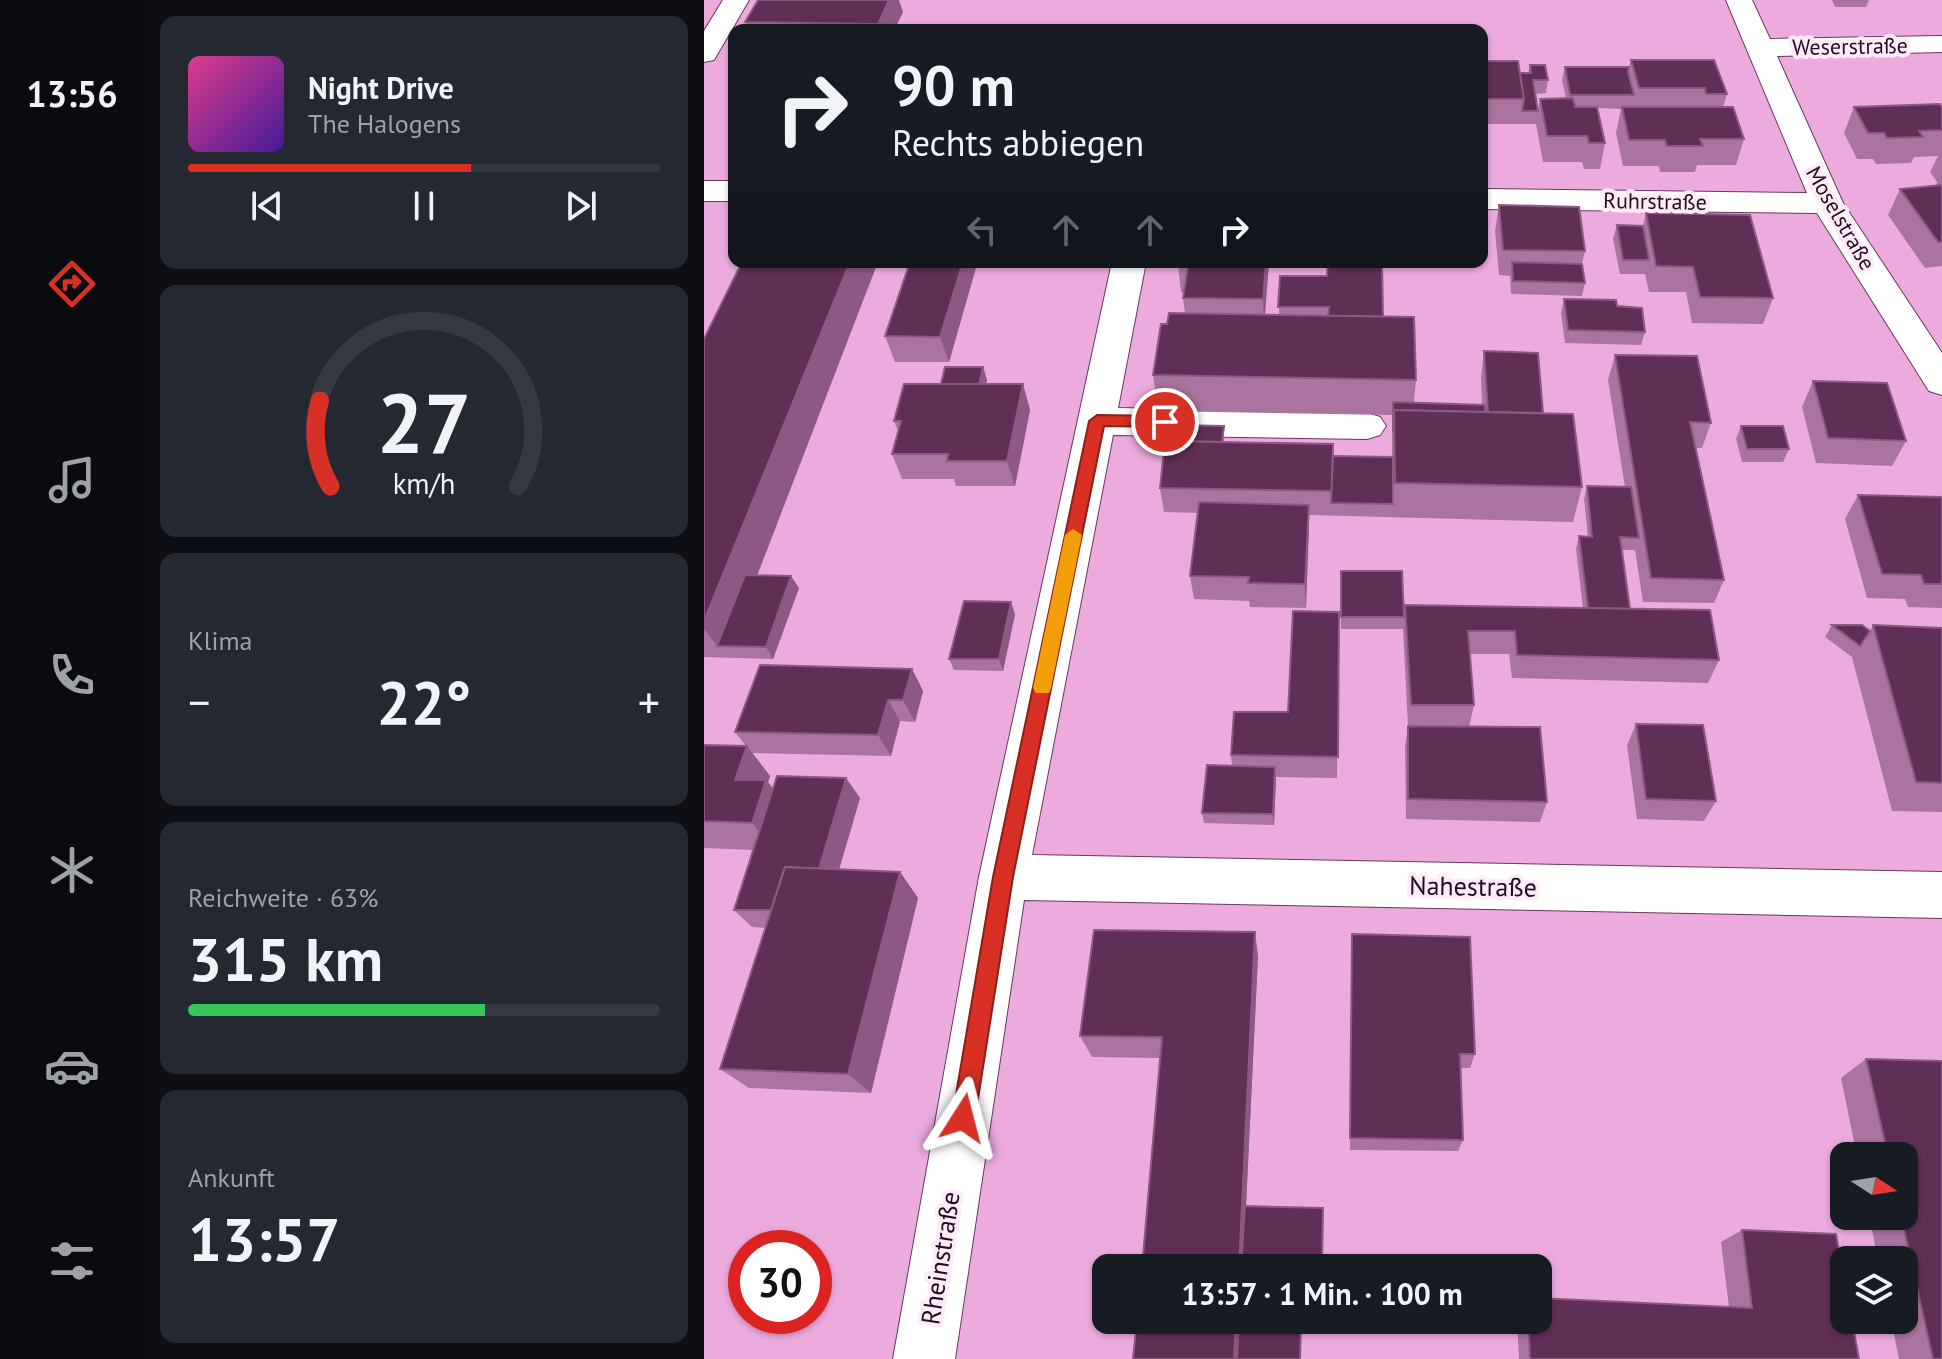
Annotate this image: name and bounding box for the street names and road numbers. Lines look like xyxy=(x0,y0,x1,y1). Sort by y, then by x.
street label: Weserstraße xyxy=(1792,31,1908,61)
street label: Moselstraße xyxy=(1800,161,1882,275)
street label: Ruhrstraße xyxy=(1603,186,1707,216)
street label: Nahestraße xyxy=(1409,868,1537,904)
street label: Rheinstraße xyxy=(913,1189,967,1327)

